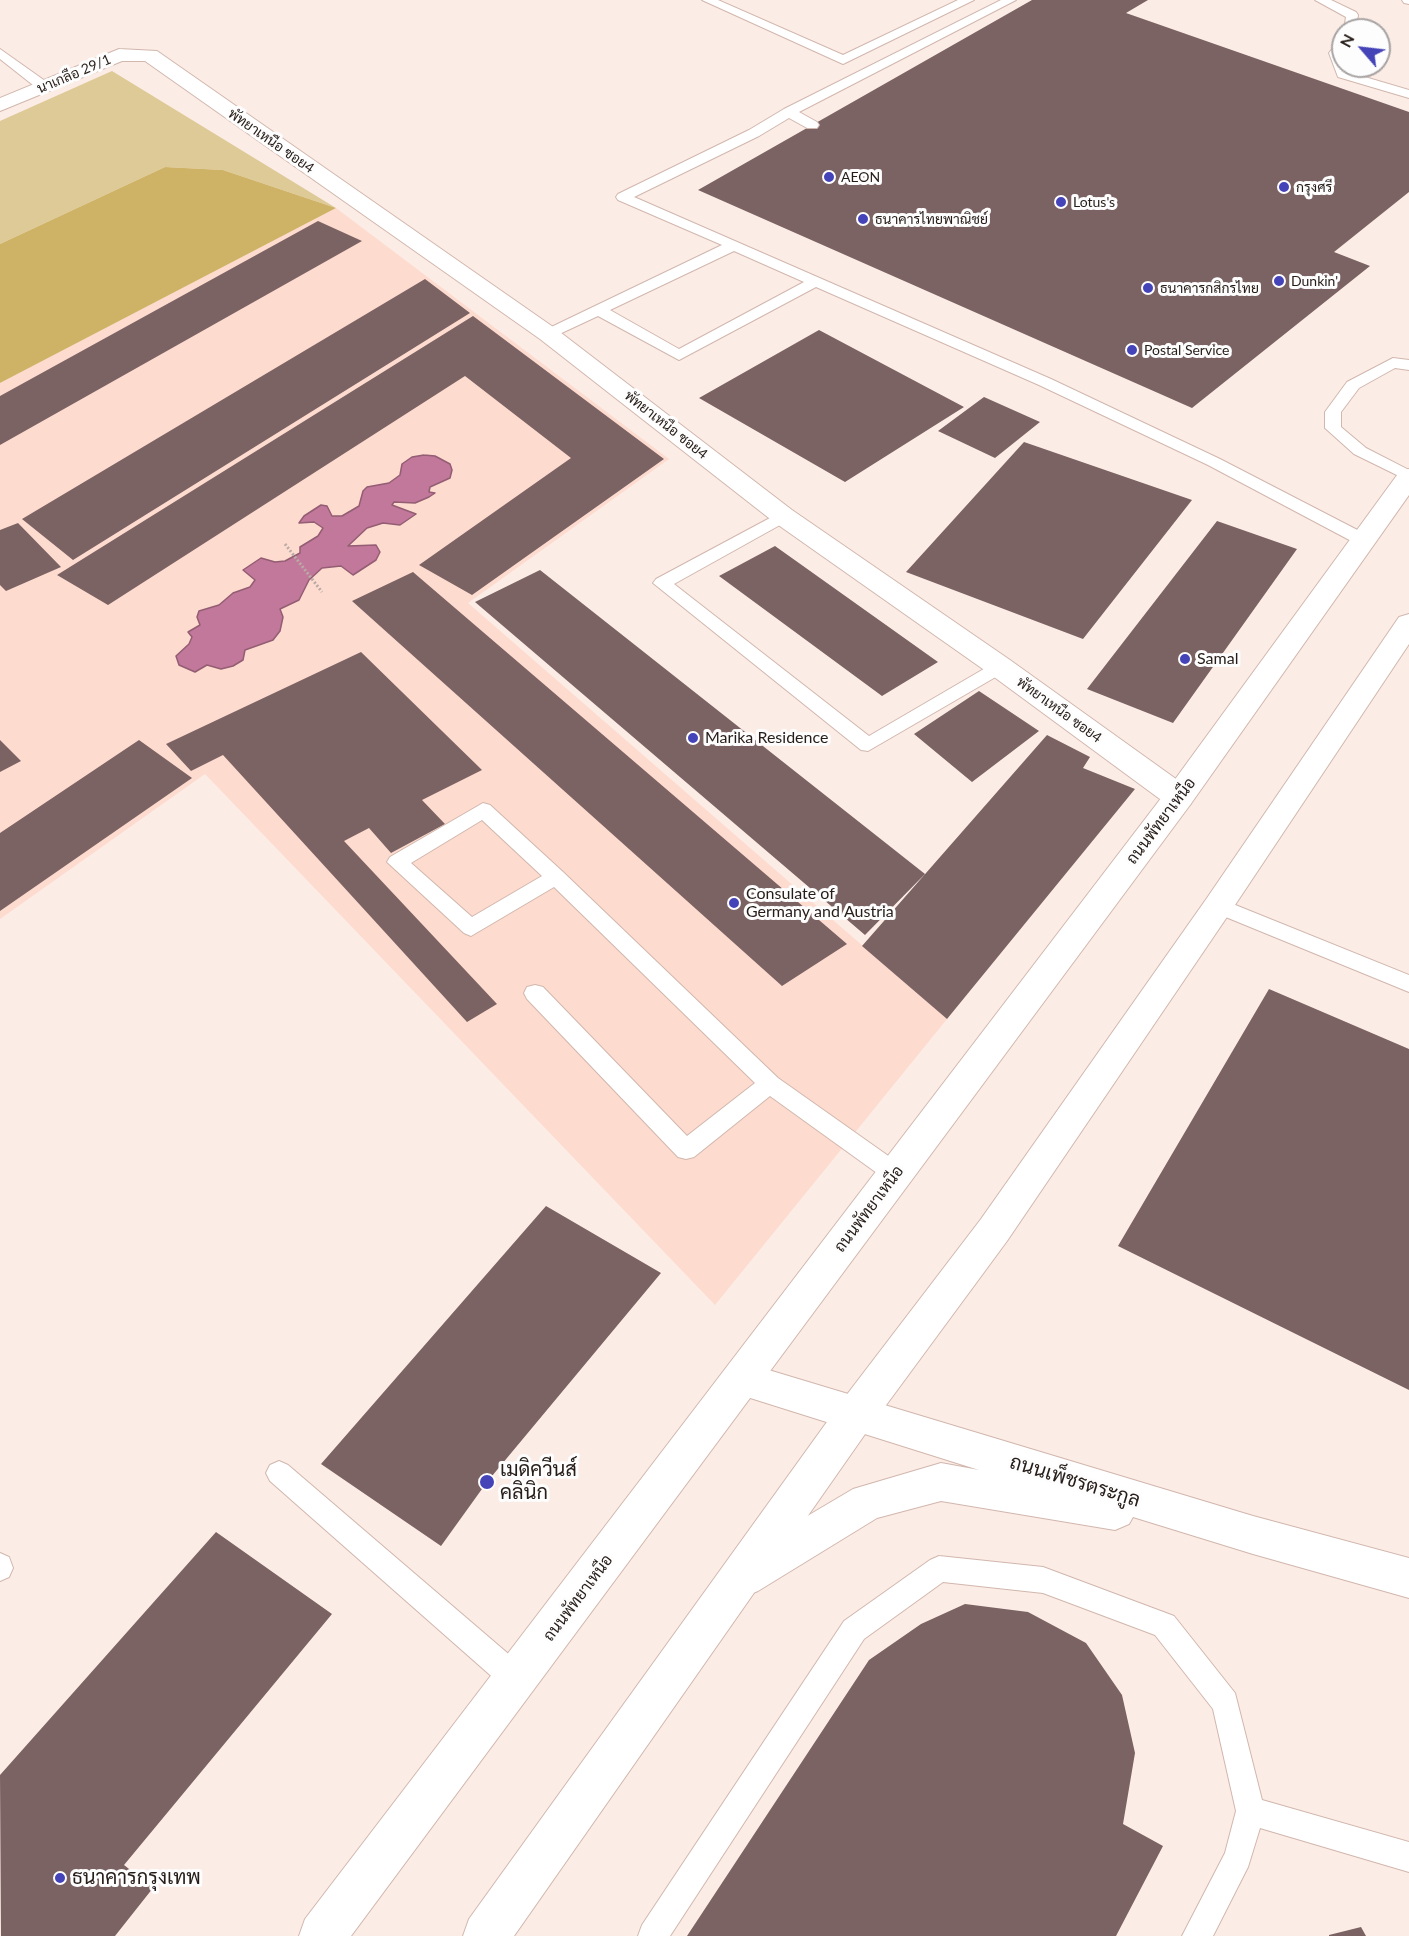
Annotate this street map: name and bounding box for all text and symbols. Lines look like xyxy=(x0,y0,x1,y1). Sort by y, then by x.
north arrow xyxy=(1331,18,1391,78)
text: N xyxy=(1335,30,1358,50)
street label: นาเกลือ 29/1 xyxy=(34,51,114,97)
street label: พัทยาเหนือ ซอย4 xyxy=(225,105,317,177)
place label: AEON xyxy=(841,169,880,185)
marker: AEON xyxy=(822,170,836,184)
place label: กรุงศรี xyxy=(1296,179,1332,195)
marker: กรุงศรี xyxy=(1277,180,1291,194)
place label: Lotus's xyxy=(1073,194,1115,210)
marker: Lotus's xyxy=(1054,195,1068,209)
place label: ธนาคารไทยพาณิชย์ xyxy=(875,211,988,227)
marker: ธนาคารไทยพาณิชย์ xyxy=(856,212,870,226)
place label: Dunkin' xyxy=(1291,273,1338,289)
marker: Dunkin' xyxy=(1272,274,1286,288)
place label: ธนาคารกสิกรไทย xyxy=(1160,280,1259,296)
marker: ธนาคารกสิกรไทย xyxy=(1141,281,1155,295)
place label: Postal Service xyxy=(1144,342,1229,358)
marker: Postal Service xyxy=(1125,343,1139,357)
street label: พัทยาเหนือ ซอย4 xyxy=(621,387,711,463)
place label: Samal xyxy=(1197,649,1238,669)
marker: Samal xyxy=(1178,652,1192,666)
street label: พัทยาเหนือ ซอย4 xyxy=(1013,674,1105,746)
place label: Marika Residence xyxy=(705,728,828,748)
marker: Marika Residence xyxy=(686,731,700,745)
street label: ถนนพัทยาเหนือ xyxy=(1122,774,1200,868)
place label: Consulate of Germany and Austria xyxy=(746,884,894,922)
marker: Consulate of Germany and Austria xyxy=(727,896,741,910)
street label: ถนนพัทยาเหนือ xyxy=(830,1162,908,1256)
street label: ถนนเพ็ชรตระกูล xyxy=(1007,1450,1143,1512)
place label: เมดิควีนส์ คลินิก xyxy=(500,1458,577,1505)
marker: เมดิควีนส์ คลินิก xyxy=(478,1473,496,1491)
street label: ถนนพัทยาเหนือ xyxy=(539,1551,617,1645)
place label: ธนาคารกรุงเทพ xyxy=(72,1866,201,1890)
marker: ธนาคารกรุงเทพ xyxy=(53,1871,67,1885)

